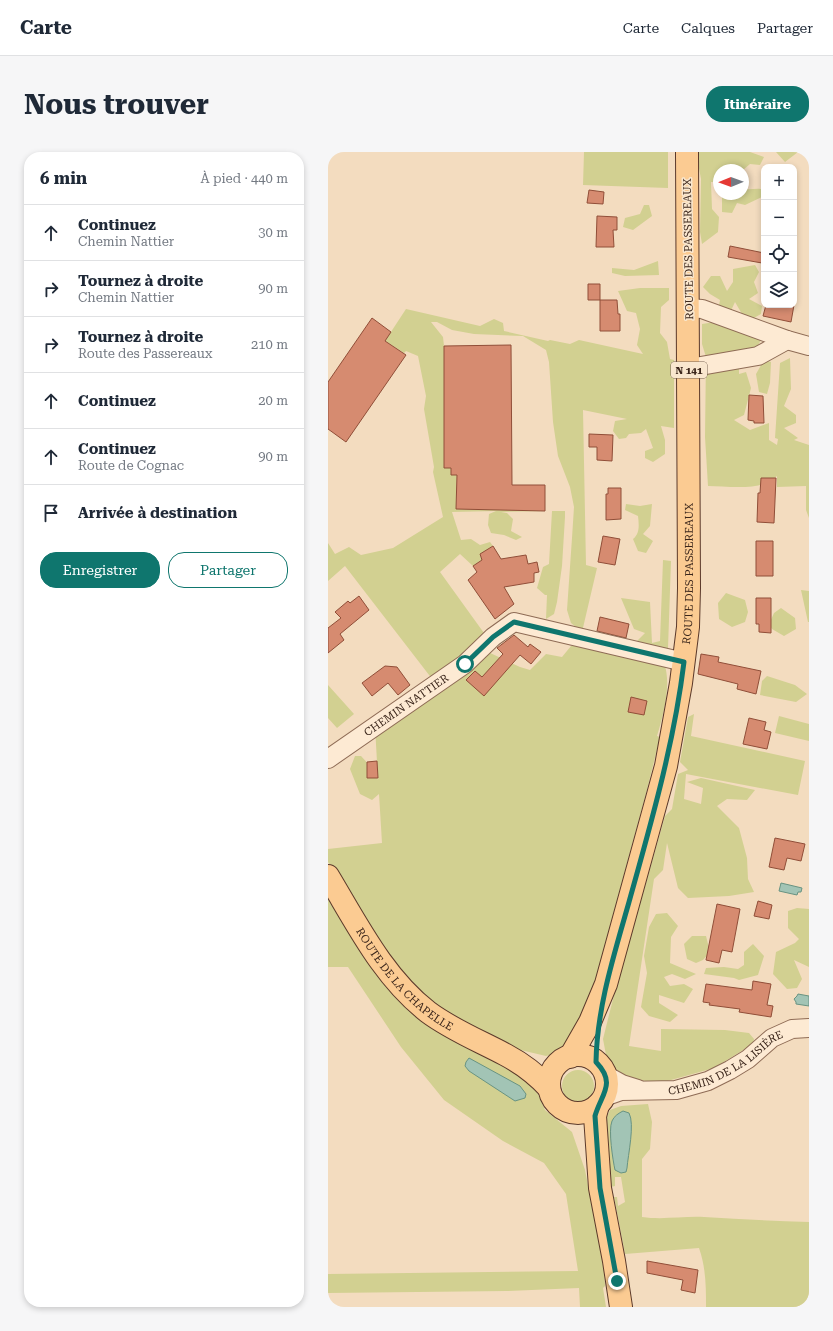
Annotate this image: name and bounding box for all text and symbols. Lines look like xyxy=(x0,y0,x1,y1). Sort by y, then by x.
text: Carte xyxy=(20,16,72,39)
text: Carte xyxy=(623,20,659,36)
text: Calques xyxy=(681,20,735,36)
text: Partager xyxy=(757,20,813,36)
button: Itinéraire xyxy=(706,86,809,122)
text: Nous trouver xyxy=(24,88,209,121)
north arrow xyxy=(713,164,749,200)
map controls xyxy=(761,164,797,308)
button: + xyxy=(761,164,797,200)
text: 6 min xyxy=(40,168,87,188)
text: À pied · 440 m xyxy=(201,171,288,186)
street label: ROUTE DES PASSEREAUX xyxy=(681,178,696,320)
button: − xyxy=(761,200,797,236)
text: Continuez xyxy=(78,216,156,234)
icon: ahead xyxy=(40,222,62,244)
text: 30 m xyxy=(258,225,288,240)
text: Chemin Nattier xyxy=(78,234,174,249)
button: locate xyxy=(761,236,797,272)
text: Tournez à droite xyxy=(78,272,203,290)
button: layers xyxy=(761,272,797,308)
icon: right xyxy=(40,278,62,300)
text: 90 m xyxy=(258,281,288,296)
text: Chemin Nattier xyxy=(78,290,174,305)
text: Tournez à droite xyxy=(78,328,203,346)
icon: right xyxy=(40,334,62,356)
text: 210 m xyxy=(251,337,288,352)
text: Route des Passereaux xyxy=(78,346,212,361)
road number: N 141 xyxy=(671,362,707,378)
icon: ahead xyxy=(40,390,62,412)
text: Continuez xyxy=(78,392,156,410)
text: 20 m xyxy=(258,393,288,408)
text: Continuez xyxy=(78,440,156,458)
icon: ahead xyxy=(40,446,62,468)
text: 90 m xyxy=(258,449,288,464)
text: Route de Cognac xyxy=(78,458,184,473)
icon: arrive xyxy=(40,502,62,524)
street label: ROUTE DES PASSEREAUX xyxy=(680,503,696,645)
text: Arrivée à destination xyxy=(78,504,237,522)
button: Enregistrer xyxy=(40,552,160,588)
button: Partager xyxy=(168,552,288,588)
route start xyxy=(456,655,474,673)
street label: CHEMIN NATTIER xyxy=(362,671,451,739)
street label: ROUTE DE LA CHAPELLE xyxy=(353,926,455,1034)
street label: CHEMIN DE LA LISIÈRE xyxy=(668,1028,785,1097)
route end xyxy=(608,1272,626,1290)

